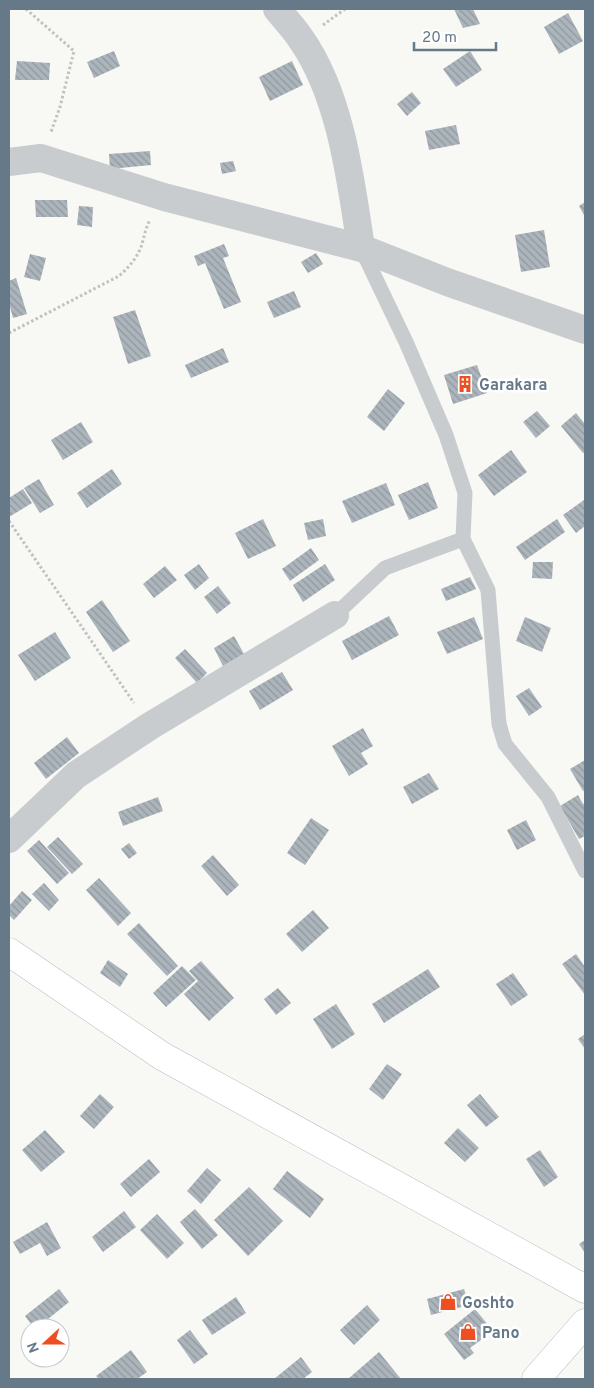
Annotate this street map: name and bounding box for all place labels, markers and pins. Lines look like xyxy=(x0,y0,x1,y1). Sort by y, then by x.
building icon: Garakara xyxy=(455,374,475,394)
place label: Garakara xyxy=(479,376,547,396)
shop icon: Goshto xyxy=(438,1292,458,1312)
place label: Goshto xyxy=(462,1294,514,1314)
shop icon: Pano xyxy=(458,1322,478,1342)
place label: Pano xyxy=(482,1324,519,1344)

